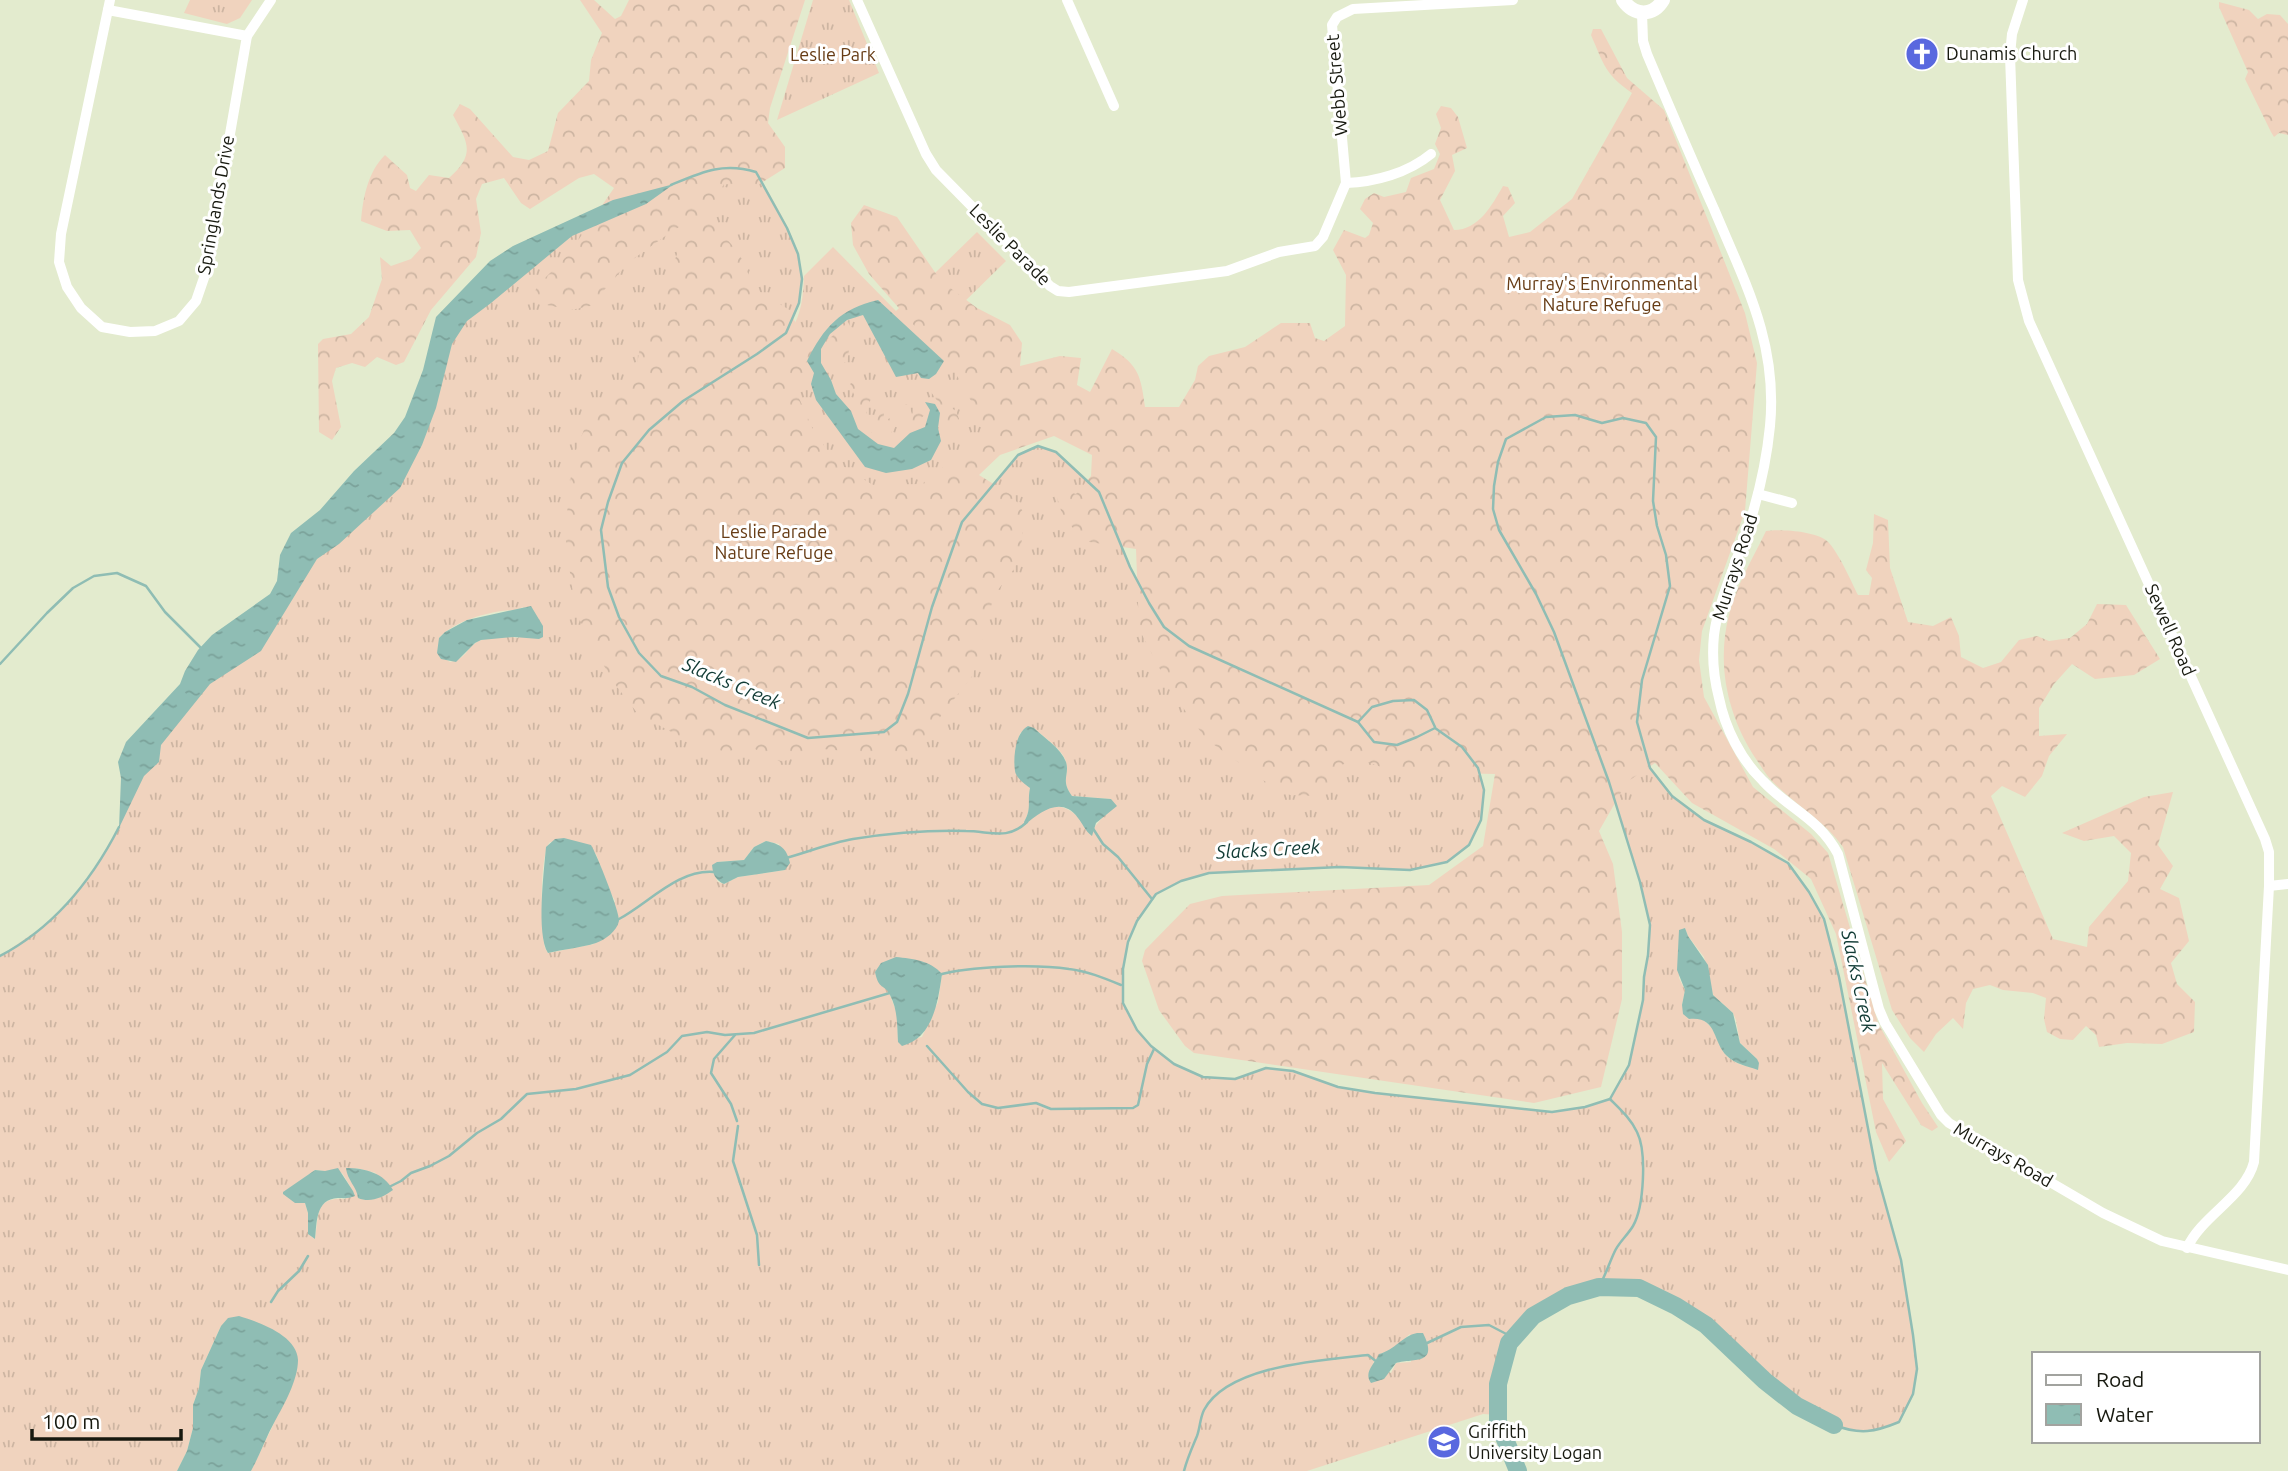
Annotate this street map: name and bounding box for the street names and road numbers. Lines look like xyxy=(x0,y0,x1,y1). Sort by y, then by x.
street label: Webb Street xyxy=(1322,34,1350,137)
street label: Springlands Drive xyxy=(193,134,237,276)
street label: Leslie Parade xyxy=(966,200,1055,289)
street label: Murrays Road xyxy=(1707,511,1761,623)
street label: Sewell Road xyxy=(2142,581,2200,679)
street label: Murrays Road xyxy=(1950,1118,2057,1191)

